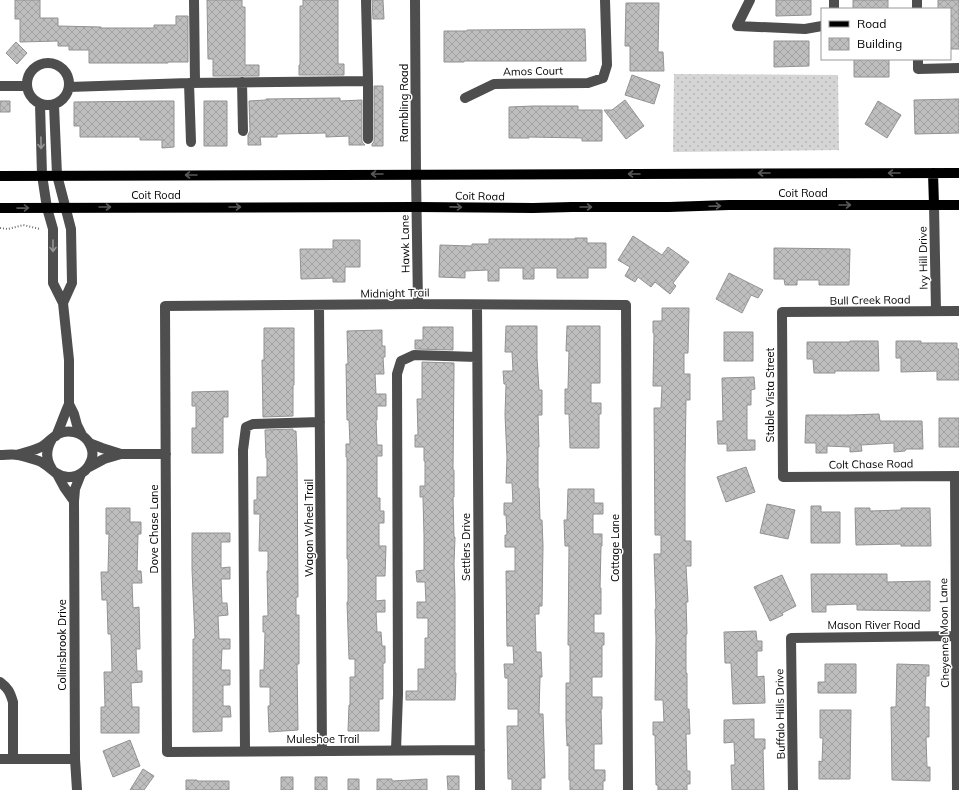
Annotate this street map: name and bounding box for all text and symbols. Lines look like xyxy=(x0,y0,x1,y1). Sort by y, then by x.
legend xyxy=(821,8,951,60)
text: Road xyxy=(857,16,886,31)
text: Building xyxy=(857,36,902,51)
street label: Amos Court xyxy=(503,63,563,79)
street label: Rambling Road xyxy=(397,64,411,142)
one-way arrow xyxy=(37,136,45,149)
one-way arrow xyxy=(758,169,771,177)
one-way arrow xyxy=(888,169,901,177)
one-way arrow xyxy=(371,170,384,178)
one-way arrow xyxy=(628,170,641,178)
one-way arrow xyxy=(185,171,198,179)
street label: Coit Road xyxy=(778,186,828,200)
street label: Coit Road xyxy=(131,188,181,202)
street label: Coit Road xyxy=(455,189,505,203)
one-way arrow xyxy=(838,201,851,209)
one-way arrow xyxy=(708,202,721,210)
one-way arrow xyxy=(98,203,111,211)
one-way arrow xyxy=(228,203,241,211)
one-way arrow xyxy=(449,203,462,211)
one-way arrow xyxy=(579,203,592,211)
one-way arrow xyxy=(16,204,29,212)
street label: Hawk Lane xyxy=(397,215,413,273)
street label: Ivy Hill Drive xyxy=(915,226,931,290)
one-way arrow xyxy=(49,239,57,252)
street label: Midnight Trail xyxy=(360,285,430,301)
street label: Bull Creek Road xyxy=(829,292,911,308)
street label: Stable Vista Street xyxy=(763,347,777,442)
street label: Colt Chase Road xyxy=(829,456,913,472)
street label: Wagon Wheel Trail xyxy=(302,479,316,577)
street label: Dove Chase Lane xyxy=(147,485,161,573)
street label: Settlers Drive xyxy=(459,513,473,581)
street label: Cottage Lane xyxy=(608,514,622,582)
street label: Cheyenne Moon Lane xyxy=(936,578,952,688)
street label: Collinsbrook Drive xyxy=(55,599,69,691)
street label: Mason River Road xyxy=(828,618,920,632)
street label: Buffalo Hills Drive xyxy=(772,669,788,759)
street label: Muleshoe Trail xyxy=(286,732,360,746)

